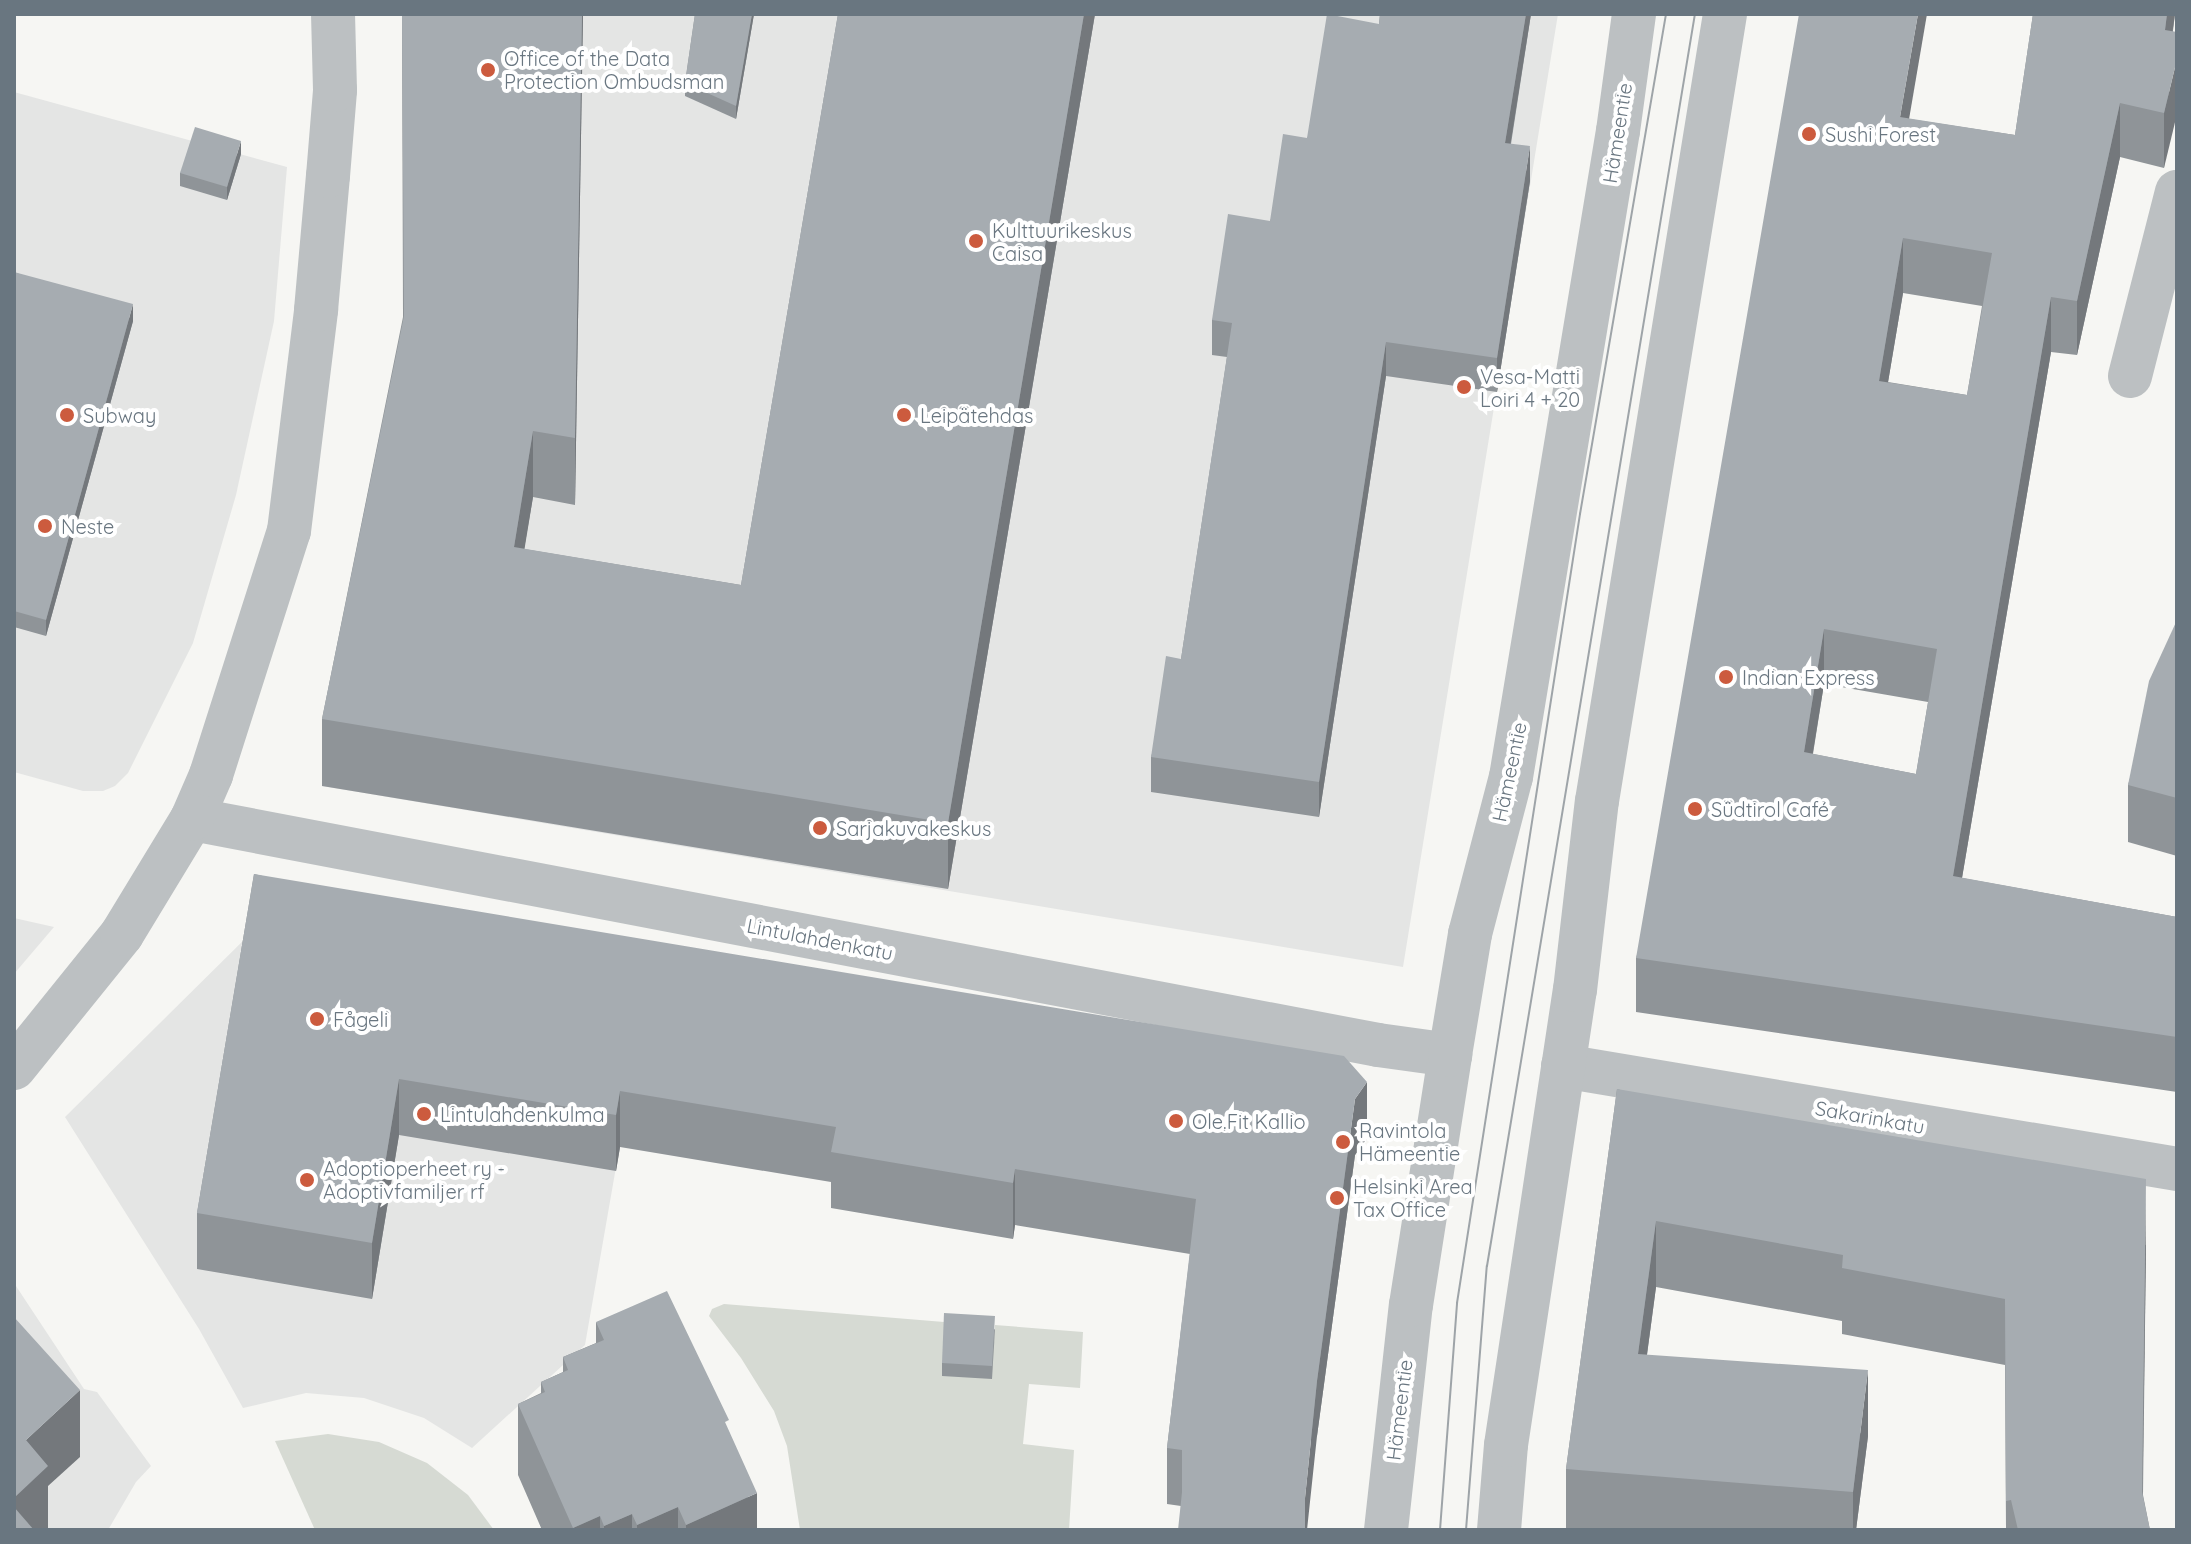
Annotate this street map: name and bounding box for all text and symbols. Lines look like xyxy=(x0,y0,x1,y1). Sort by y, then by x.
place label: Office of the Data Protection Ombudsman xyxy=(504,46,724,93)
marker: Office of the Data Protection Ombudsman xyxy=(479,61,497,79)
street label: Hämeentie xyxy=(1597,81,1637,185)
place label: Sushi Forest xyxy=(1825,122,1936,146)
marker: Sushi Forest xyxy=(1800,125,1818,143)
place label: Kulttuurikeskus Caisa xyxy=(992,218,1132,265)
marker: Kulttuurikeskus Caisa xyxy=(967,232,985,250)
place label: Vesa-Matti Loiri 4 + 20 xyxy=(1480,364,1580,411)
marker: Vesa-Matti Loiri 4 + 20 xyxy=(1455,378,1473,396)
place label: Subway xyxy=(83,403,156,427)
place label: Leipätehdas xyxy=(920,403,1033,427)
marker: Subway xyxy=(58,406,76,424)
marker: Leipätehdas xyxy=(895,406,913,424)
place label: Neste xyxy=(61,514,114,538)
marker: Neste xyxy=(36,517,54,535)
place label: Indian Express xyxy=(1742,665,1875,689)
marker: Indian Express xyxy=(1717,668,1735,686)
street label: Hämeentie xyxy=(1487,720,1531,824)
place label: Südtirol Café xyxy=(1711,797,1829,821)
marker: Südtirol Café xyxy=(1686,800,1704,818)
place label: Sarjakuvakeskus xyxy=(836,816,991,840)
marker: Sarjakuvakeskus xyxy=(811,819,829,837)
street label: Lintulahdenkatu xyxy=(745,913,895,965)
place label: Fågeli xyxy=(333,1007,388,1031)
marker: Fågeli xyxy=(308,1010,326,1028)
street label: Sakarinkatu xyxy=(1813,1096,1927,1138)
place label: Lintulahdenkulma xyxy=(440,1102,605,1126)
marker: Lintulahdenkulma xyxy=(415,1105,433,1123)
place label: Ole.Fit Kallio xyxy=(1192,1109,1306,1133)
marker: Ole.Fit Kallio xyxy=(1167,1112,1185,1130)
place label: Ravintola Hämeentie xyxy=(1359,1118,1460,1165)
marker: Ravintola Hämeentie xyxy=(1334,1133,1352,1151)
place label: Adoptioperheet ry - Adoptivfamiljer rf xyxy=(323,1156,505,1203)
marker: Adoptioperheet ry - Adoptivfamiljer rf xyxy=(298,1171,316,1189)
place label: Helsinki Area Tax Office xyxy=(1353,1174,1473,1221)
marker: Helsinki Area Tax Office xyxy=(1328,1189,1346,1207)
street label: Hämeentie xyxy=(1381,1358,1417,1462)

